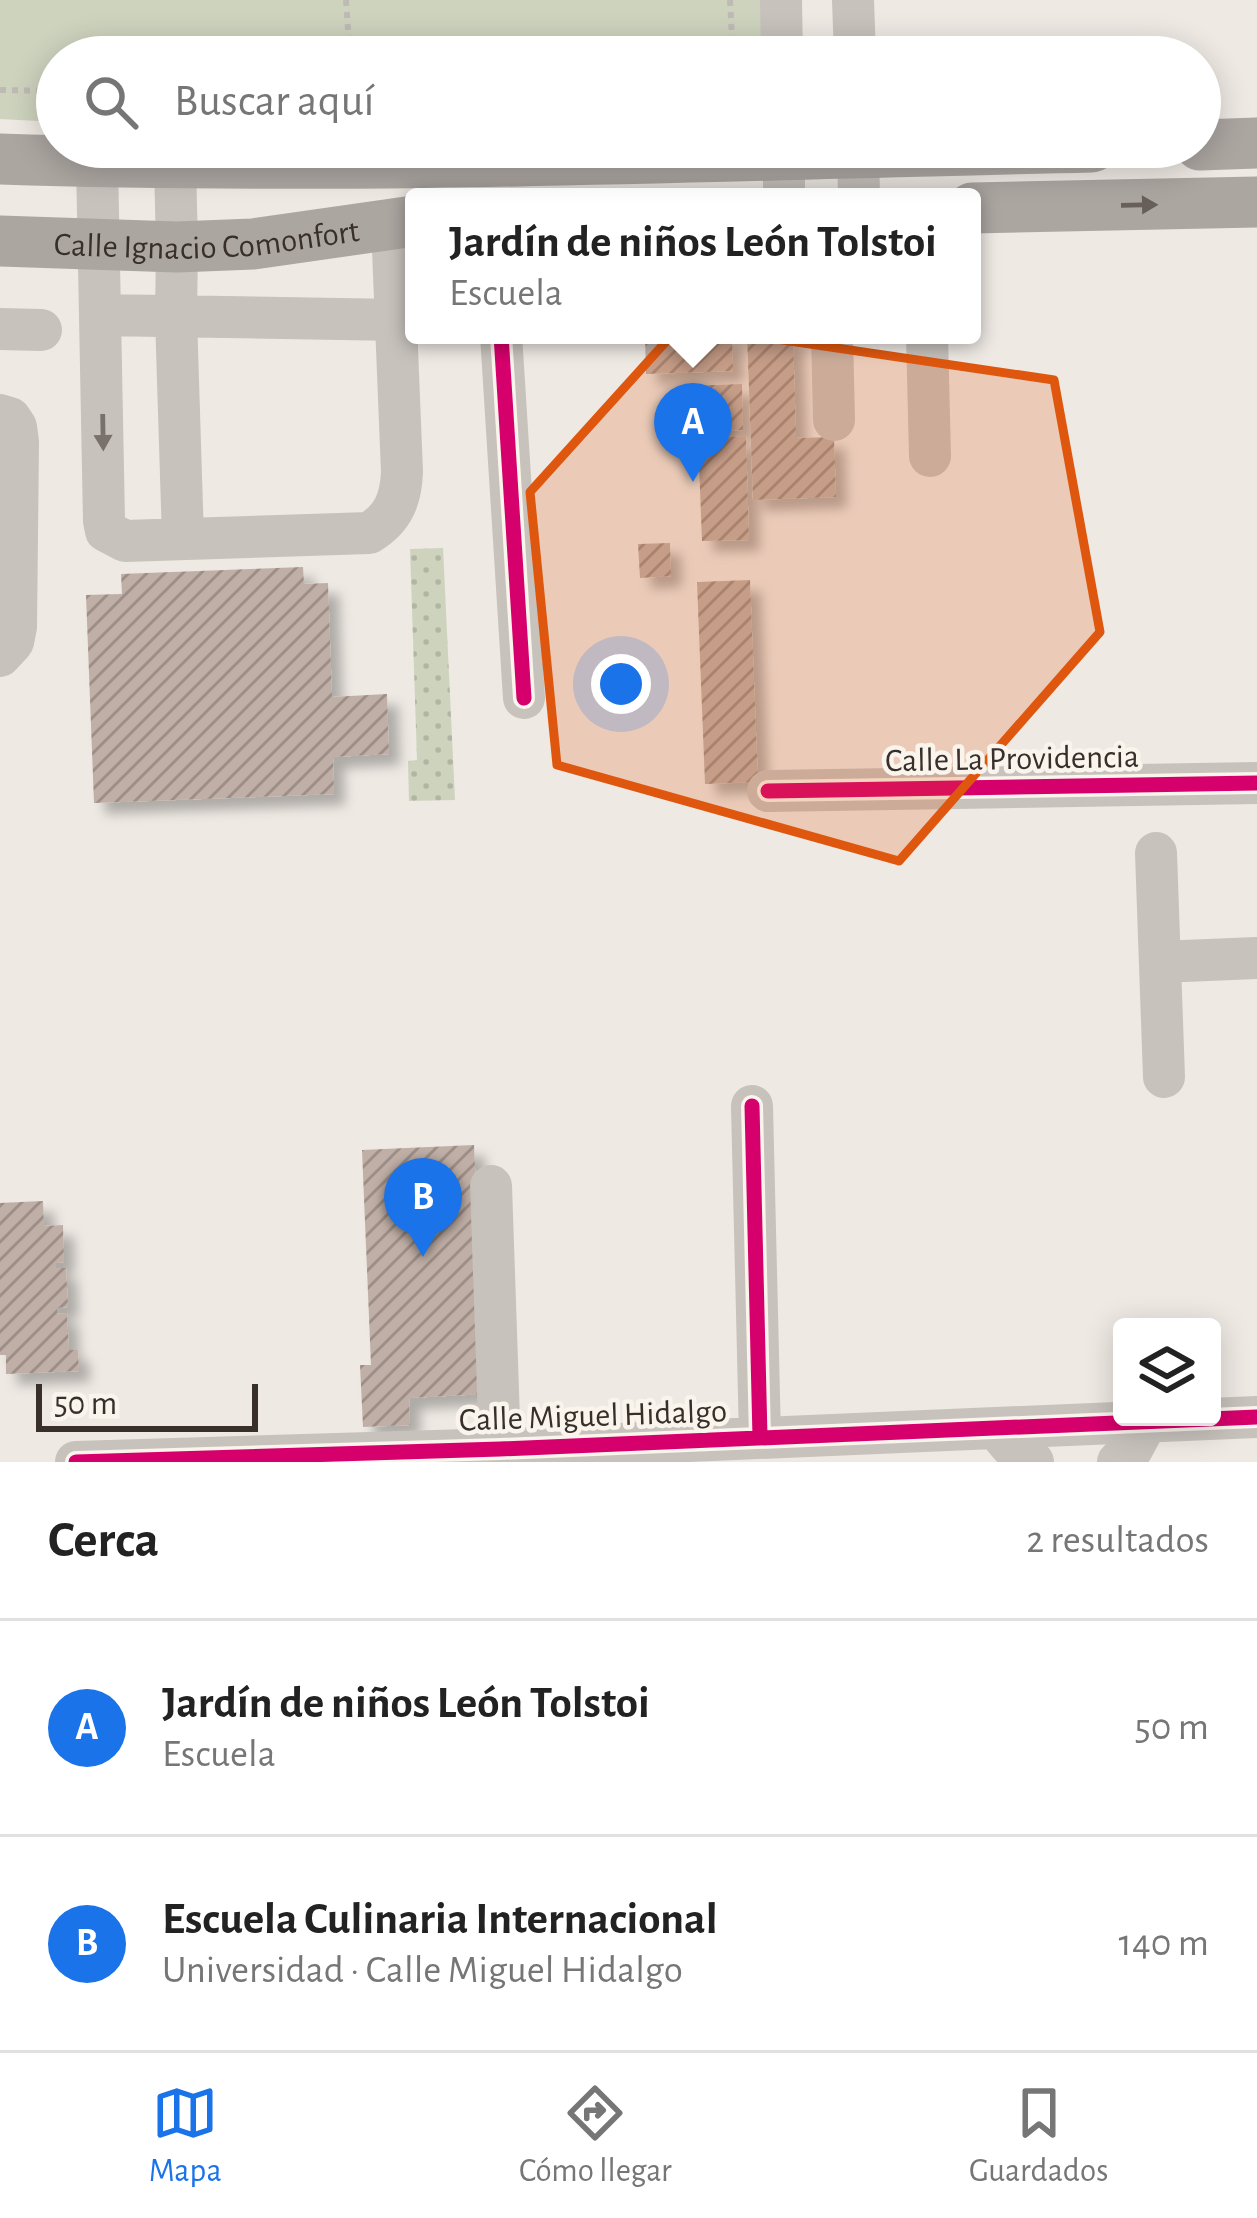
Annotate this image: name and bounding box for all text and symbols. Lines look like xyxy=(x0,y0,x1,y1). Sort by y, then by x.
search box xyxy=(36,36,1221,168)
icon: search xyxy=(78,69,144,135)
text: Buscar aquí xyxy=(174,79,374,124)
popup xyxy=(405,188,981,344)
one-way arrow xyxy=(1121,195,1159,214)
street label: Calle Ignacio Comonfort xyxy=(53,215,362,266)
text: Jardín de niños León Tolstoi xyxy=(449,220,937,265)
text: Escuela xyxy=(449,274,563,313)
pin: A xyxy=(654,383,732,482)
one-way arrow xyxy=(93,414,112,452)
your location xyxy=(591,654,651,714)
street label: Calle La Providencia xyxy=(885,741,1139,778)
pin: B xyxy=(384,1158,462,1257)
map controls xyxy=(1113,1318,1221,1426)
button: layers xyxy=(1113,1318,1221,1426)
scale bar xyxy=(36,1378,258,1431)
text: 50 m xyxy=(54,1388,117,1421)
street label: Calle Miguel Hidalgo xyxy=(458,1395,728,1438)
text: Cerca xyxy=(48,1515,159,1566)
text: 2 resultados xyxy=(1026,1521,1209,1560)
text: Jardín de niños León Tolstoi xyxy=(162,1681,650,1726)
text: A xyxy=(75,1708,99,1747)
text: 50 m xyxy=(1134,1708,1209,1747)
text: Escuela xyxy=(162,1735,276,1774)
text: Escuela Culinaria Internacional xyxy=(162,1897,718,1942)
text: B xyxy=(76,1924,98,1963)
text: 140 m xyxy=(1119,1924,1209,1963)
text: Universidad · Calle Miguel Hidalgo xyxy=(162,1951,683,1990)
tab: Mapa xyxy=(149,2080,222,2192)
tab: Cómo llegar xyxy=(519,2080,672,2192)
tab: Guardados xyxy=(969,2080,1108,2192)

